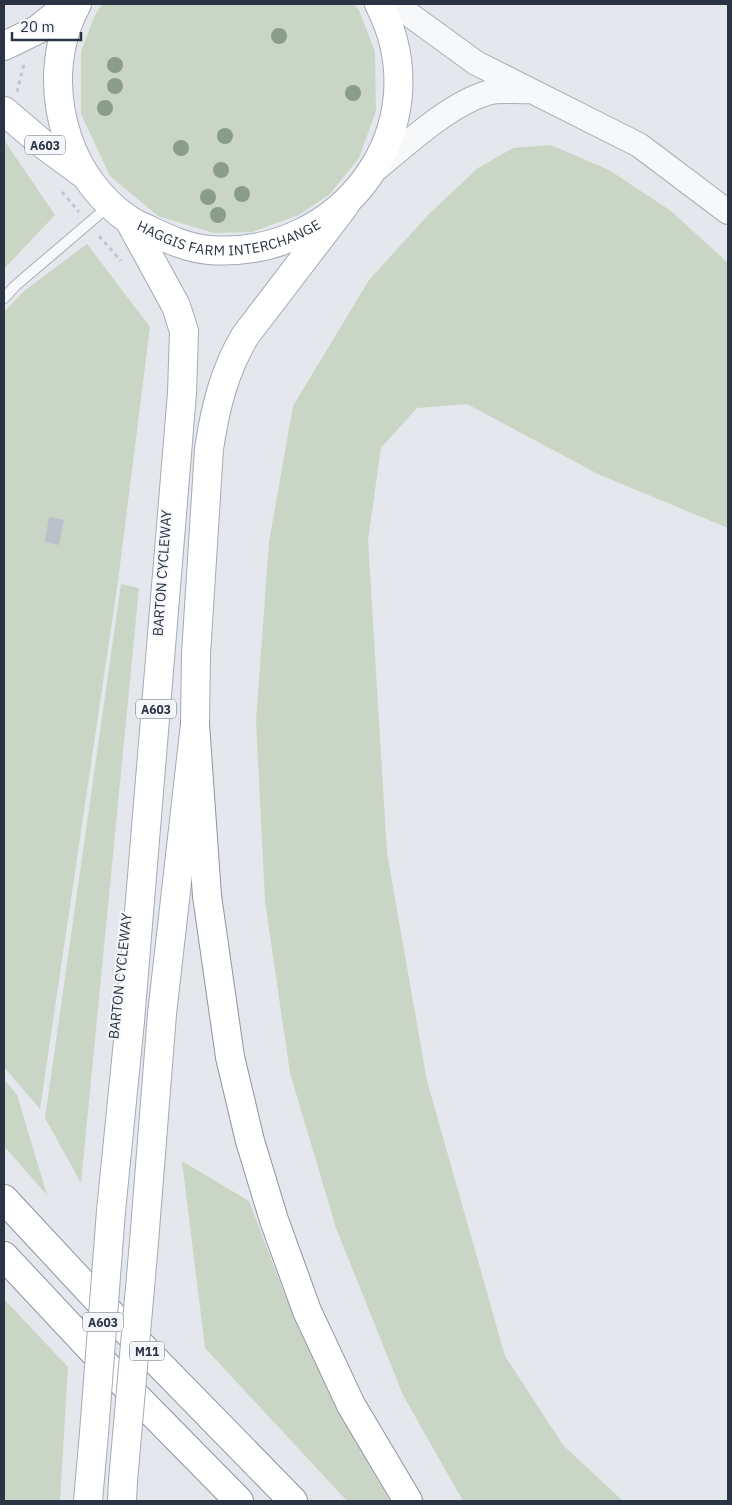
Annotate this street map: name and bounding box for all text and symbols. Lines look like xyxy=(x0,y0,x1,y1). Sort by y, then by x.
scale bar xyxy=(12,10,81,42)
text: 20 m xyxy=(20,17,55,36)
road number: A603 xyxy=(25,136,65,154)
street label: HAGGIS FARM INTERCHANGE xyxy=(132,213,322,229)
text: HAGGIS FARM INTERCHANGE xyxy=(134,215,324,260)
street label: BARTON CYCLEWAY xyxy=(149,508,175,637)
road number: A603 xyxy=(136,700,176,719)
street label: BARTON CYCLEWAY xyxy=(104,911,136,1040)
road number: A603 xyxy=(83,1312,123,1331)
road number: M11 xyxy=(130,1342,164,1360)

